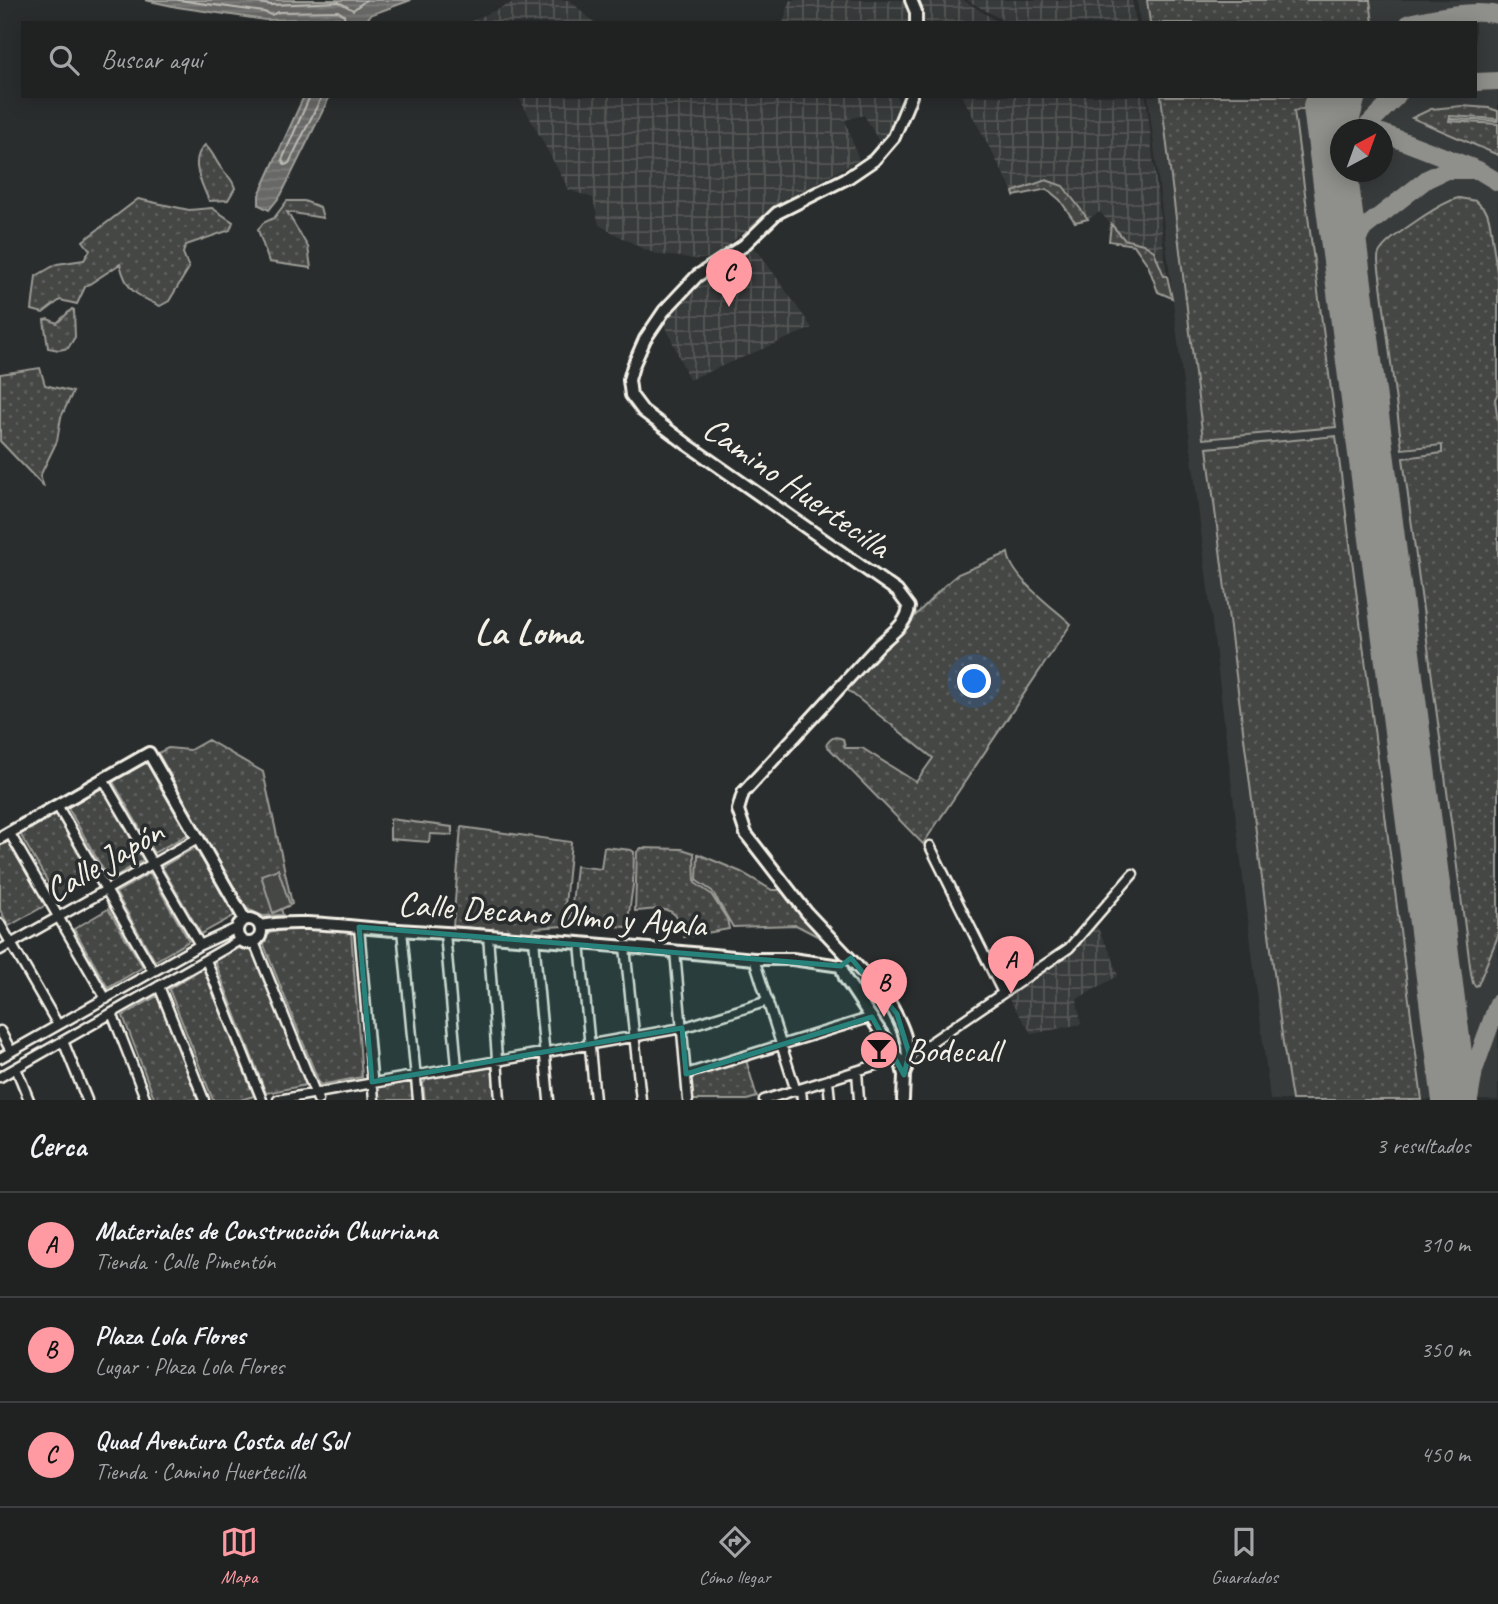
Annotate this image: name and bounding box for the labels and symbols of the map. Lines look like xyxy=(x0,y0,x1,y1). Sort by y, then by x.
north arrow xyxy=(1330,119,1393,182)
pin: C xyxy=(706,249,752,307)
street label: Camino Huertecilla xyxy=(694,406,901,569)
district label: La Loma xyxy=(475,608,585,655)
your location xyxy=(957,664,991,698)
street label: Calle Japón xyxy=(37,808,173,913)
street label: Calle Decano Olmo y Ayala xyxy=(396,881,710,947)
pin: A xyxy=(988,936,1034,994)
pin: B xyxy=(861,959,907,1017)
place label: Bodecall xyxy=(906,1028,1006,1073)
bar icon: Bodecall xyxy=(858,1029,900,1071)

